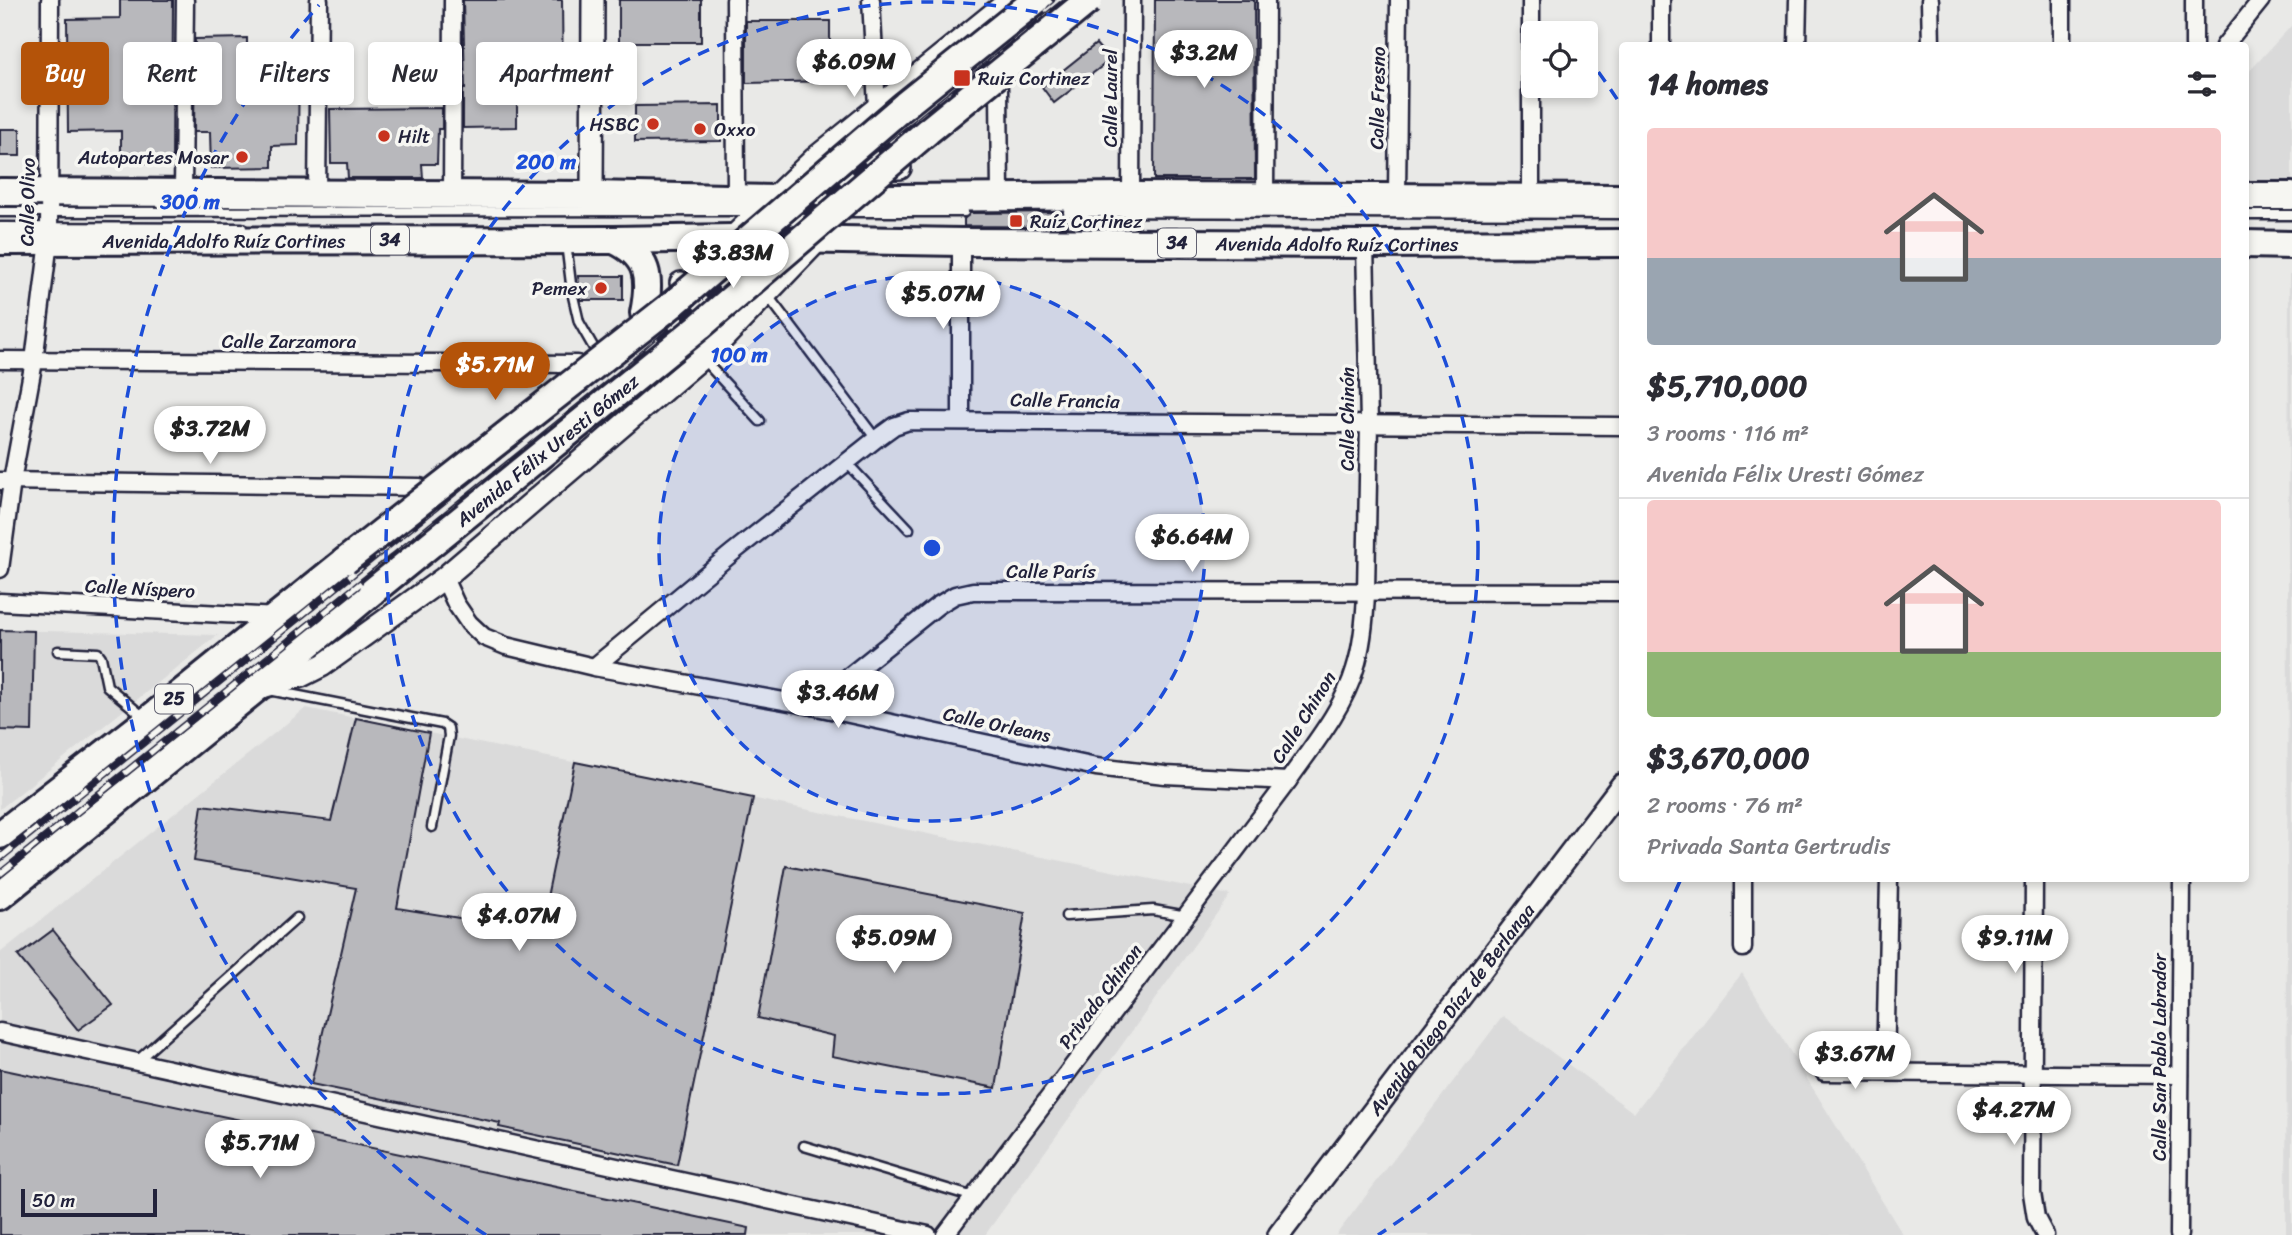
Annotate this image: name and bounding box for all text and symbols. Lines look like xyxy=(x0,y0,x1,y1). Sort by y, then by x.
map controls xyxy=(1521,21,1598,98)
button: locate xyxy=(1521,21,1598,98)
pin: $3.2M xyxy=(1155,31,1253,90)
text: $3.2M xyxy=(1170,32,1238,73)
pin: $6.09M xyxy=(797,40,911,99)
text: $6.09M xyxy=(813,41,895,82)
chip: Buy xyxy=(21,42,109,105)
chip: Rent xyxy=(123,42,222,105)
chip: Filters xyxy=(236,42,354,105)
chip: New xyxy=(368,42,462,105)
chip: Apartment xyxy=(476,42,637,105)
street label: Calle Fresno xyxy=(1360,46,1395,150)
street label: Calle Laurel xyxy=(1094,48,1127,147)
text: 14 homes xyxy=(1647,57,1768,111)
place label: Ruiz Cortinez xyxy=(978,62,1091,95)
icon: filters xyxy=(2183,65,2221,103)
marker: Ruiz Cortinez xyxy=(952,68,972,88)
place label: HSBC xyxy=(590,108,639,141)
place label: Oxxo xyxy=(714,113,756,146)
marker: HSBC xyxy=(645,116,661,132)
place label: Hilt xyxy=(398,120,430,153)
marker: Oxxo xyxy=(692,121,708,137)
marker: Hilt xyxy=(376,128,392,144)
place label: Autopartes Mosar xyxy=(77,141,229,174)
text: 200 m xyxy=(515,143,577,181)
marker: Autopartes Mosar xyxy=(234,149,250,165)
street label: Calle Olivo xyxy=(10,157,45,246)
icon: home xyxy=(1871,174,1997,300)
text: 300 m xyxy=(159,183,221,221)
place label: Ruíz Cortinez xyxy=(1030,205,1143,238)
marker: Ruíz Cortinez xyxy=(1008,213,1024,229)
street label: Avenida Adolfo Ruíz Cortines xyxy=(102,224,346,258)
road number: 34 xyxy=(371,226,409,254)
street label: Avenida Adolfo Ruíz Cortines xyxy=(1214,227,1459,261)
road number: 34 xyxy=(1158,229,1196,258)
pin: $3.83M xyxy=(676,230,790,290)
text: $3.83M xyxy=(693,232,773,273)
place label: Pemex xyxy=(532,272,587,305)
pin: $5.07M xyxy=(886,272,1000,331)
text: $5.07M xyxy=(902,273,984,314)
marker: Pemex xyxy=(593,280,609,296)
street label: Calle Zarzamora xyxy=(222,325,357,358)
text: 100 m xyxy=(710,336,768,374)
pin: $5.71M xyxy=(438,342,552,402)
text: $5.71M xyxy=(456,344,534,385)
text: $5,710,000 xyxy=(1647,359,1808,413)
street label: Avenida Félix Uresti Gómez xyxy=(447,365,647,536)
street label: Calle Chinón xyxy=(1331,367,1364,471)
street label: Calle Francia xyxy=(1010,383,1120,418)
pin: $3.72M xyxy=(153,406,267,466)
text: $3.72M xyxy=(170,408,250,449)
text: 3 rooms · 116 m² xyxy=(1647,413,1809,454)
text: Avenida Félix Uresti Gómez xyxy=(1647,454,1924,495)
pin: $6.64M xyxy=(1135,514,1249,574)
text: $6.64M xyxy=(1151,516,1233,557)
centre of rings xyxy=(920,536,944,560)
icon: home xyxy=(1871,546,1997,672)
street label: Calle París xyxy=(1006,555,1096,588)
street label: Calle Níspero xyxy=(84,569,196,608)
street label: Calle Chinon xyxy=(1262,664,1345,770)
pin: $3.46M xyxy=(781,670,895,730)
text: $3.46M xyxy=(797,672,879,713)
road number: 25 xyxy=(155,684,193,714)
street label: Calle Orleans xyxy=(940,697,1054,752)
text: $3,670,000 xyxy=(1647,731,1810,785)
text: 2 rooms · 76 m² xyxy=(1647,785,1803,826)
text: Privada Santa Gertrudis xyxy=(1647,826,1890,867)
pin: $4.07M xyxy=(462,894,576,953)
text: $4.07M xyxy=(477,895,561,936)
street label: Avenida Diego Díaz de Berlanga xyxy=(1359,896,1544,1124)
pin: $5.09M xyxy=(837,916,951,975)
pin: $9.11M xyxy=(1958,916,2072,975)
text: $5.09M xyxy=(852,917,936,958)
text: $9.11M xyxy=(1977,917,2053,958)
street label: Privada Chinon xyxy=(1050,937,1151,1056)
street label: Calle San Pablo Labrador xyxy=(2143,952,2176,1161)
pin: $3.67M xyxy=(1798,1032,1912,1091)
text: $3.67M xyxy=(1815,1033,1895,1074)
pin: $4.27M xyxy=(1957,1088,2071,1147)
text: $4.27M xyxy=(1973,1089,2055,1130)
pin: $5.71M xyxy=(203,1120,317,1180)
text: $5.71M xyxy=(221,1122,299,1163)
text: 50 m xyxy=(32,1184,75,1217)
scale bar xyxy=(21,1186,158,1218)

